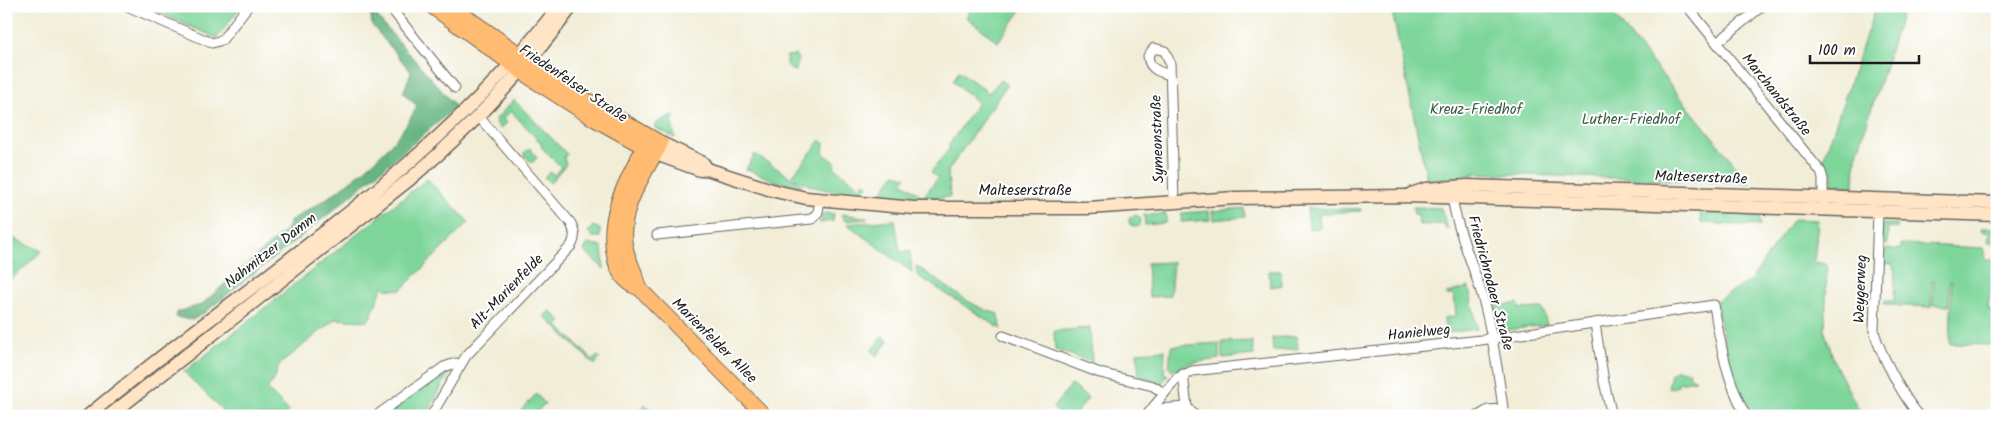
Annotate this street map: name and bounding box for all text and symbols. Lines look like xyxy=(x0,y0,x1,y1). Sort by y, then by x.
scale bar xyxy=(1810,32,1919,64)
street label: Friedenfelser Straße xyxy=(514,39,632,130)
text: 100 m xyxy=(1818,39,1856,63)
street label: Marchandstraße xyxy=(1735,48,1817,142)
street label: Symeonstraße xyxy=(1144,94,1172,183)
park label: Kreuz-Friedhof xyxy=(1430,98,1524,122)
park label: Luther-Friedhof xyxy=(1582,108,1682,132)
street label: Malteserstraße xyxy=(1654,164,1748,192)
street label: Malteserstraße xyxy=(979,179,1072,203)
street label: Nahmitzer Damm xyxy=(220,207,322,295)
street label: Friedrichrodaer Straße xyxy=(1460,213,1520,354)
street label: Alt-Marienfelde xyxy=(464,248,550,336)
street label: Weygerweg xyxy=(1848,254,1874,324)
street label: Marienfelder Allee xyxy=(665,292,763,390)
street label: Hanielweg xyxy=(1386,318,1452,348)

